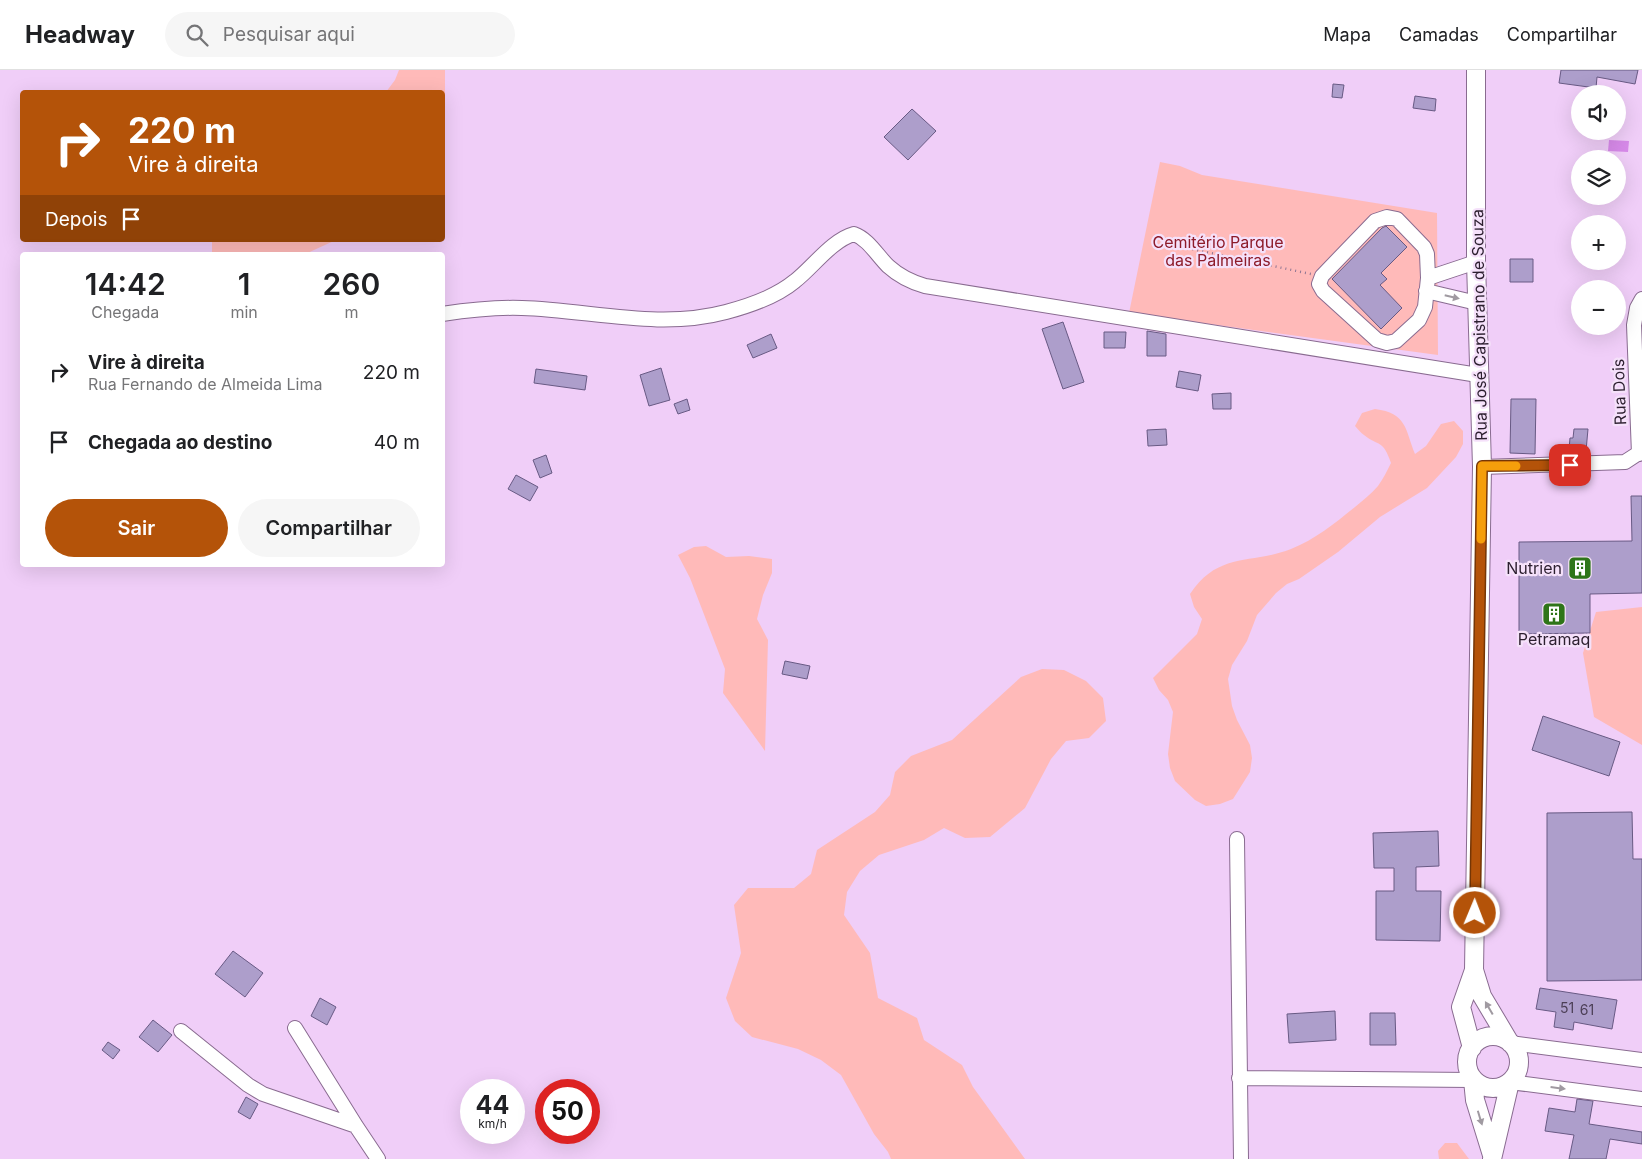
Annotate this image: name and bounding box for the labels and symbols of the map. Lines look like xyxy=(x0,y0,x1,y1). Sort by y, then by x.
street label: Rua José Capistrano de Souza xyxy=(1467,209,1491,441)
park label: Cemitério Parque das Palmeiras xyxy=(1152,232,1284,270)
one-way arrow xyxy=(1444,293,1459,301)
street label: Rua Dois xyxy=(1608,358,1630,426)
pin xyxy=(1549,444,1591,486)
building icon: Nutrien xyxy=(1567,555,1593,581)
place label: Nutrien xyxy=(1506,558,1562,578)
building icon: Petramaq xyxy=(1541,601,1567,627)
place label: Petramaq xyxy=(1518,629,1590,649)
position arrow xyxy=(1448,886,1500,938)
house number: 51 xyxy=(1560,999,1574,1016)
one-way arrow xyxy=(1485,1000,1493,1015)
house number: 61 xyxy=(1580,1001,1594,1018)
speed limit sign: 50 xyxy=(535,1079,600,1144)
one-way arrow xyxy=(1550,1084,1566,1092)
one-way arrow xyxy=(1477,1111,1485,1126)

